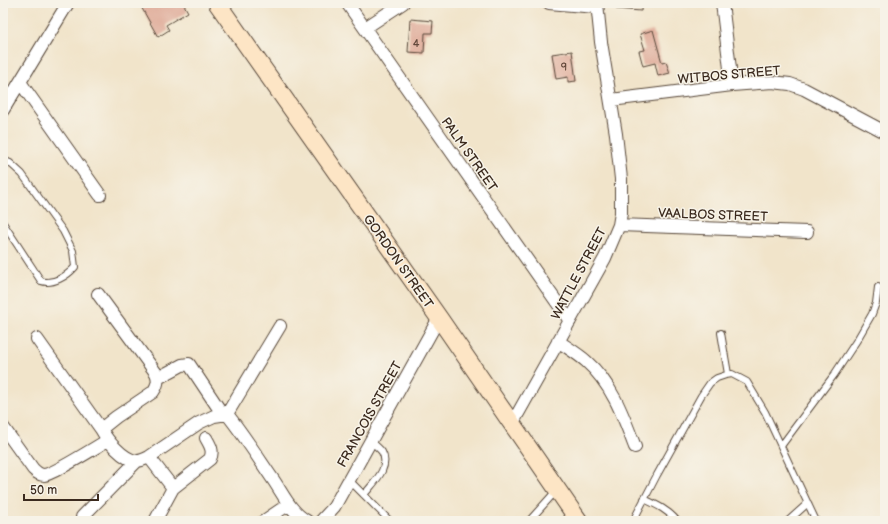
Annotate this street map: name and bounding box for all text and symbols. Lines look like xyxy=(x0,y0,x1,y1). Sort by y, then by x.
house number: 4 xyxy=(413,37,420,50)
house number: 9 xyxy=(561,61,567,74)
street label: WITBOS STREET xyxy=(677,63,781,87)
street label: PALM STREET xyxy=(438,114,501,195)
street label: VAALBOS STREET xyxy=(658,205,768,225)
street label: GORDON STREET xyxy=(360,212,437,312)
street label: WATTLE STREET xyxy=(548,225,610,322)
street label: FRANCOIS STREET xyxy=(334,359,406,470)
scale bar xyxy=(24,476,98,502)
text: 50 m xyxy=(30,483,57,498)

